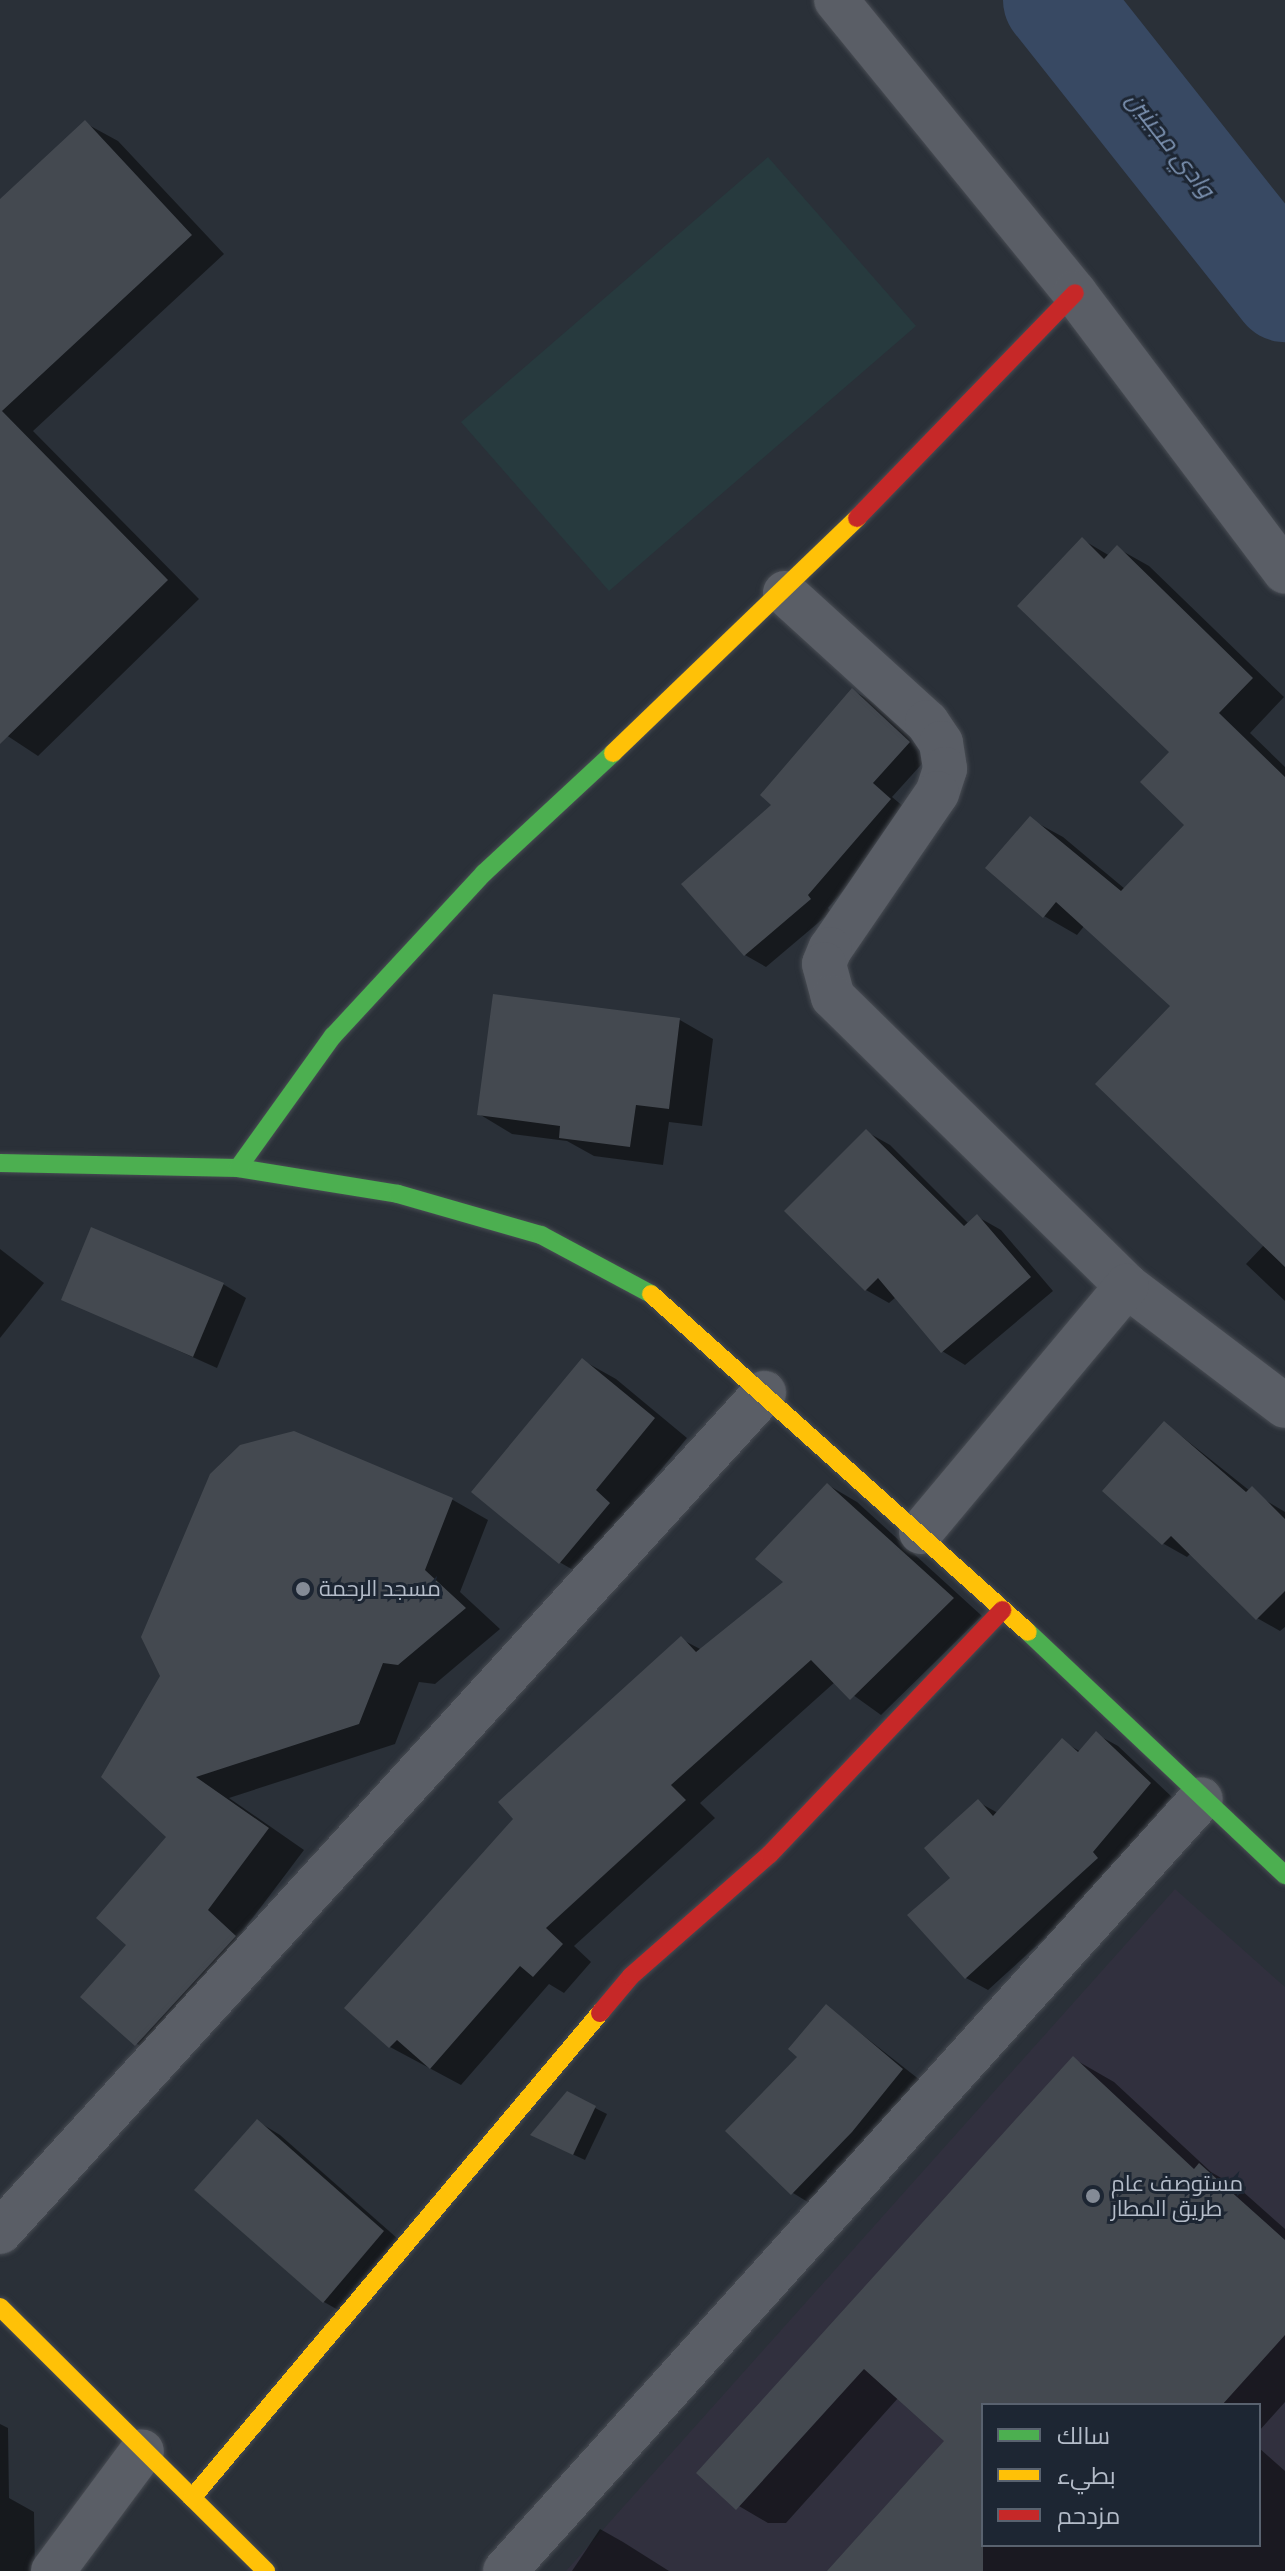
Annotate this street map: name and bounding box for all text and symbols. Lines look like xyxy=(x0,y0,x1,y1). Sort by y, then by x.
water label: وادي مجينين xyxy=(1120,86,1220,204)
place label: مسجد الرحمة xyxy=(319,1576,441,1602)
marker: مسجد الرحمة xyxy=(294,1580,312,1598)
place label: مستوصف عام طريق المطار xyxy=(1111,2170,1243,2222)
marker: مستوصف عام طريق المطار xyxy=(1082,2185,1104,2207)
legend xyxy=(981,2403,1261,2547)
text: سالك xyxy=(1057,2422,1110,2450)
text: بطيء xyxy=(1057,2462,1116,2490)
text: مزدحم xyxy=(1057,2502,1120,2530)

